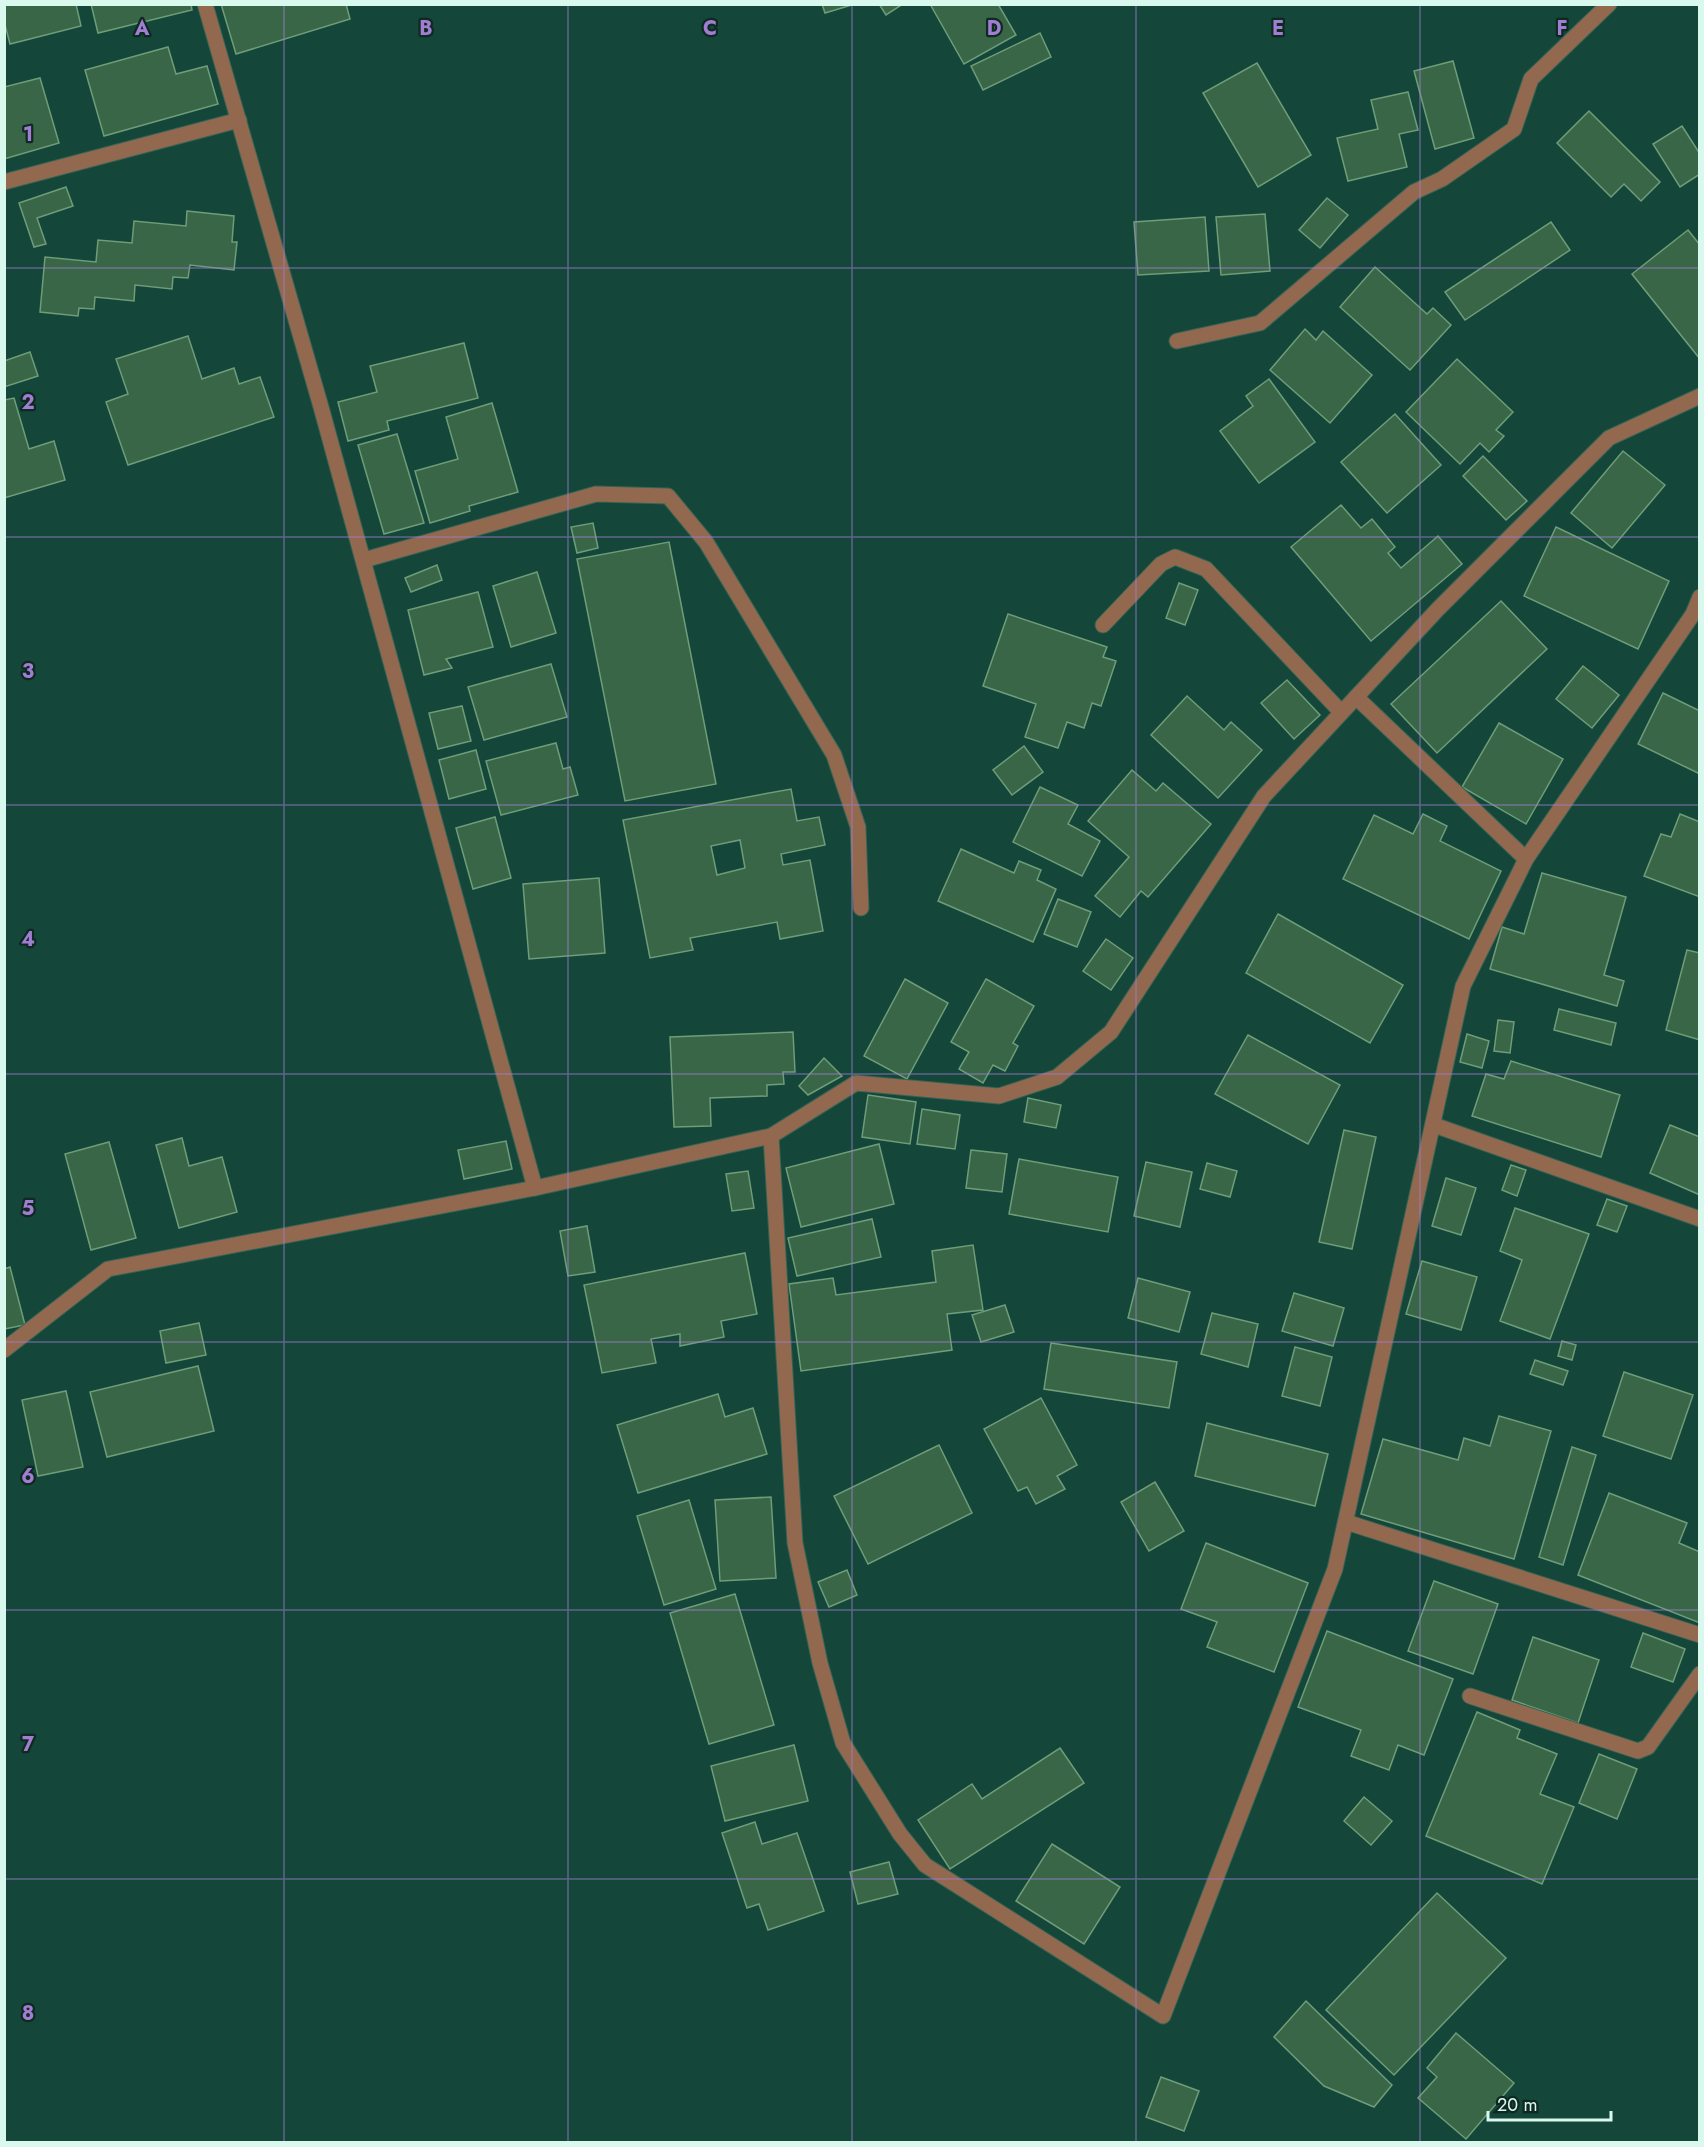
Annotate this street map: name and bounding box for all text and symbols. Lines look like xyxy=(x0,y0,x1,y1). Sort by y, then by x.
text: A xyxy=(134,14,150,43)
text: B xyxy=(419,14,433,43)
text: C xyxy=(703,14,717,43)
text: D xyxy=(987,14,1001,43)
text: E xyxy=(1272,14,1284,43)
text: F xyxy=(1556,14,1568,43)
text: 1 xyxy=(23,120,33,149)
text: 2 xyxy=(21,388,35,417)
text: 3 xyxy=(22,657,34,686)
text: 4 xyxy=(21,925,35,954)
text: 5 xyxy=(22,1194,35,1223)
text: 6 xyxy=(21,1462,35,1491)
text: 7 xyxy=(22,1730,35,1759)
text: 8 xyxy=(22,1999,34,2028)
scale bar xyxy=(1488,2084,1611,2122)
text: 20 m xyxy=(1497,2092,1537,2118)

